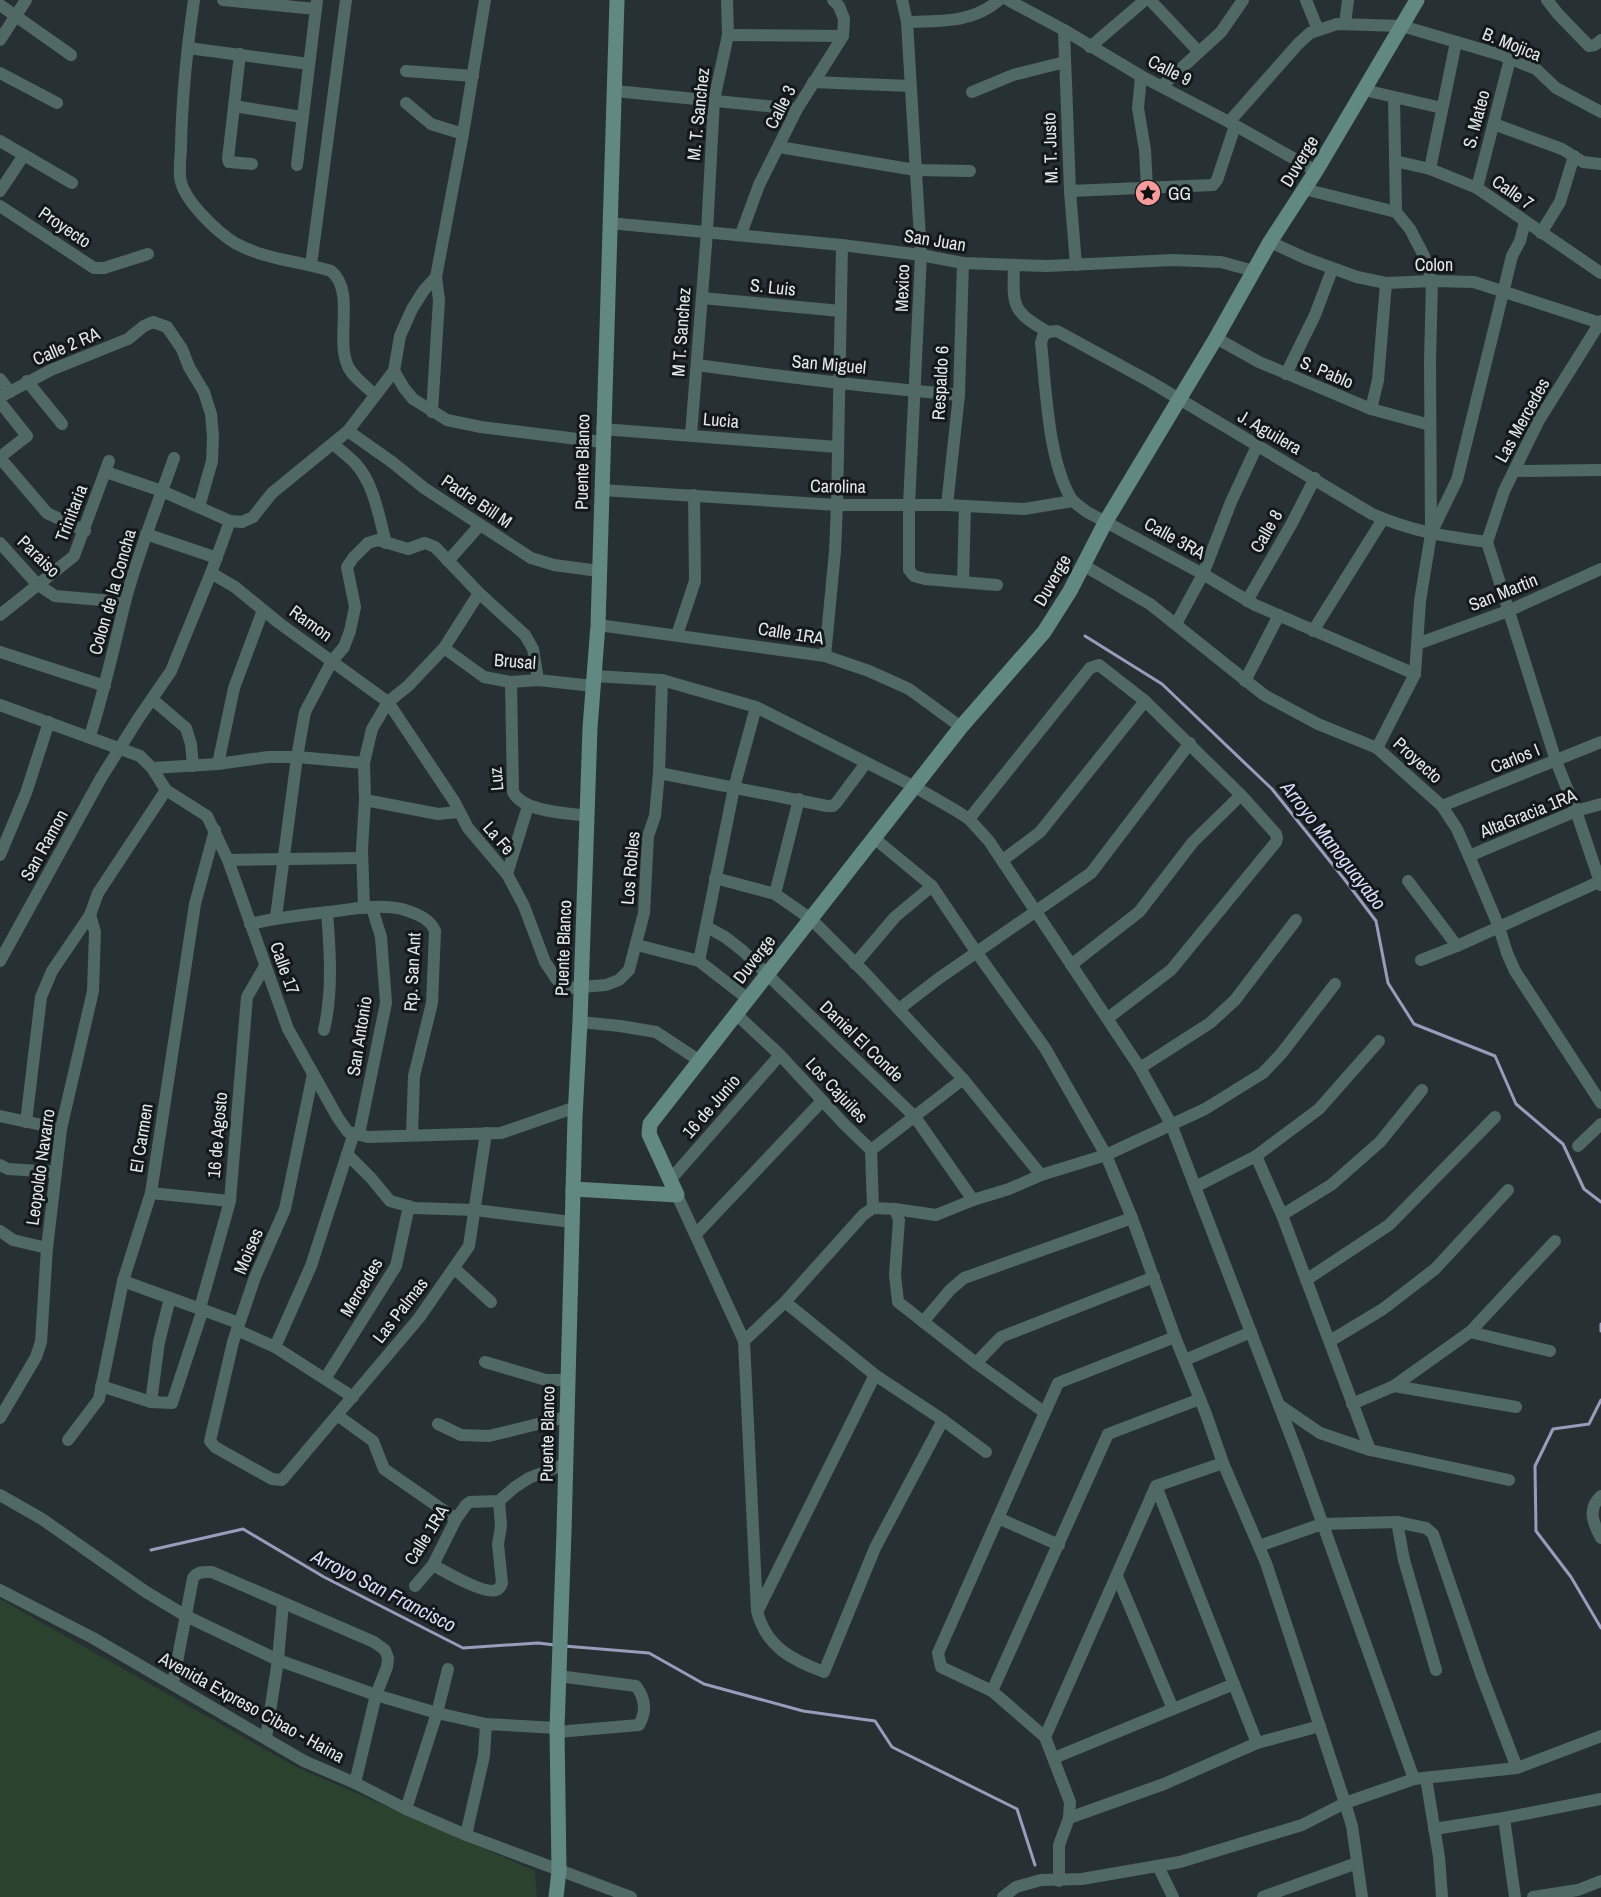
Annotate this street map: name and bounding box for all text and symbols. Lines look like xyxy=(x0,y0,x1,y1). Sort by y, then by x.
street label: B. Mojica xyxy=(1479,21,1545,67)
street label: Calle 9 xyxy=(1144,48,1196,92)
street label: M. T. Sanchez xyxy=(681,66,715,162)
street label: Calle 3 xyxy=(758,81,802,133)
street label: S. Mateo xyxy=(1456,87,1496,151)
street label: M. T. Justo xyxy=(1036,112,1064,184)
street label: Duverge xyxy=(1274,131,1324,191)
street label: Calle 7 xyxy=(1487,169,1539,215)
place icon: GG xyxy=(1133,178,1163,208)
place label: GG xyxy=(1168,181,1191,206)
street label: Proyecto xyxy=(34,200,96,254)
street label: San Juan xyxy=(902,223,968,257)
street label: Colon xyxy=(1415,252,1453,277)
street label: Mexico xyxy=(889,264,915,312)
street label: S. Luis xyxy=(749,272,797,302)
street label: M T. Sanchez xyxy=(665,287,697,377)
street label: Calle 2 RA xyxy=(29,321,103,371)
street label: Respaldo 6 xyxy=(926,345,954,421)
street label: San Miguel xyxy=(791,348,867,380)
street label: S. Pablo xyxy=(1296,350,1358,394)
street label: Las Mercedes xyxy=(1489,373,1555,467)
street label: J. Aguilera xyxy=(1234,404,1306,460)
street label: Lucia xyxy=(702,406,740,434)
street label: Puente Blanco xyxy=(569,414,595,510)
street label: Padre Bill M xyxy=(437,468,517,534)
street label: Carolina xyxy=(810,473,866,499)
street label: Trinitaria xyxy=(49,481,93,545)
street label: Calle 8 xyxy=(1244,505,1288,557)
street label: Calle 3RA xyxy=(1140,511,1210,565)
street label: Colon de la Concha xyxy=(82,526,142,658)
street label: Paraiso xyxy=(12,529,66,583)
street label: Duverge xyxy=(1027,550,1077,610)
street label: San Martin xyxy=(1465,567,1541,617)
street label: Ramon xyxy=(284,599,338,647)
street label: Calle 1RA xyxy=(756,615,826,651)
street label: Brusal xyxy=(493,647,537,675)
street label: Proyecto xyxy=(1388,731,1448,789)
street label: Carlos I xyxy=(1487,737,1543,779)
street label: Luz xyxy=(483,766,509,792)
water label: Arroyo Manoguayabo xyxy=(1274,774,1393,915)
street label: AltaGracia 1RA xyxy=(1475,782,1580,844)
street label: San Ramon xyxy=(14,805,74,885)
street label: La Fe xyxy=(477,816,521,860)
street label: Los Robles xyxy=(614,830,646,906)
street label: Puente Blanco xyxy=(549,900,577,996)
street label: Duverge xyxy=(727,929,781,989)
street label: Rp. San Ant xyxy=(397,932,427,1012)
street label: Calle 17 xyxy=(264,938,306,998)
street label: San Antonio xyxy=(340,994,378,1078)
street label: Daniel El Conde xyxy=(815,995,909,1087)
street label: Los Cajuiles xyxy=(800,1052,874,1128)
street label: 16 de Junio xyxy=(676,1069,746,1143)
street label: 16 de Agosto xyxy=(201,1091,233,1179)
street label: El Carmen xyxy=(123,1102,159,1174)
street label: Leopoldo Navarro xyxy=(19,1107,61,1227)
street label: Moises xyxy=(227,1224,269,1278)
street label: Mercedes xyxy=(334,1253,388,1321)
street label: Las Palmas xyxy=(366,1272,434,1348)
street label: Puente Blanco xyxy=(534,1386,560,1482)
street label: Calle 1RA xyxy=(398,1500,454,1570)
water label: Arroyo San Francisco xyxy=(306,1542,461,1638)
street label: Avenida Expreso Cibao - Haina xyxy=(154,1645,349,1768)

